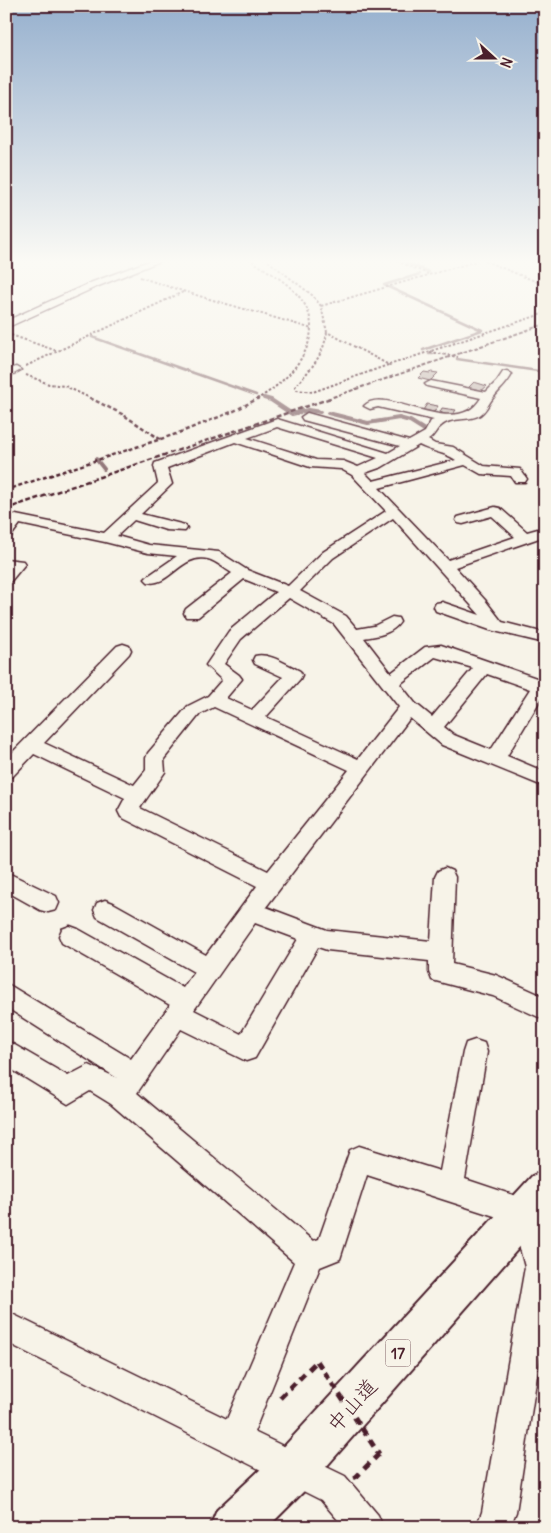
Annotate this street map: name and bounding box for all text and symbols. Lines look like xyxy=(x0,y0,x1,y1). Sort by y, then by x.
north arrow xyxy=(468,32,518,82)
text: N xyxy=(496,55,516,70)
road number: 17 xyxy=(386,1340,410,1366)
street label: 中山道 xyxy=(321,1373,383,1437)

